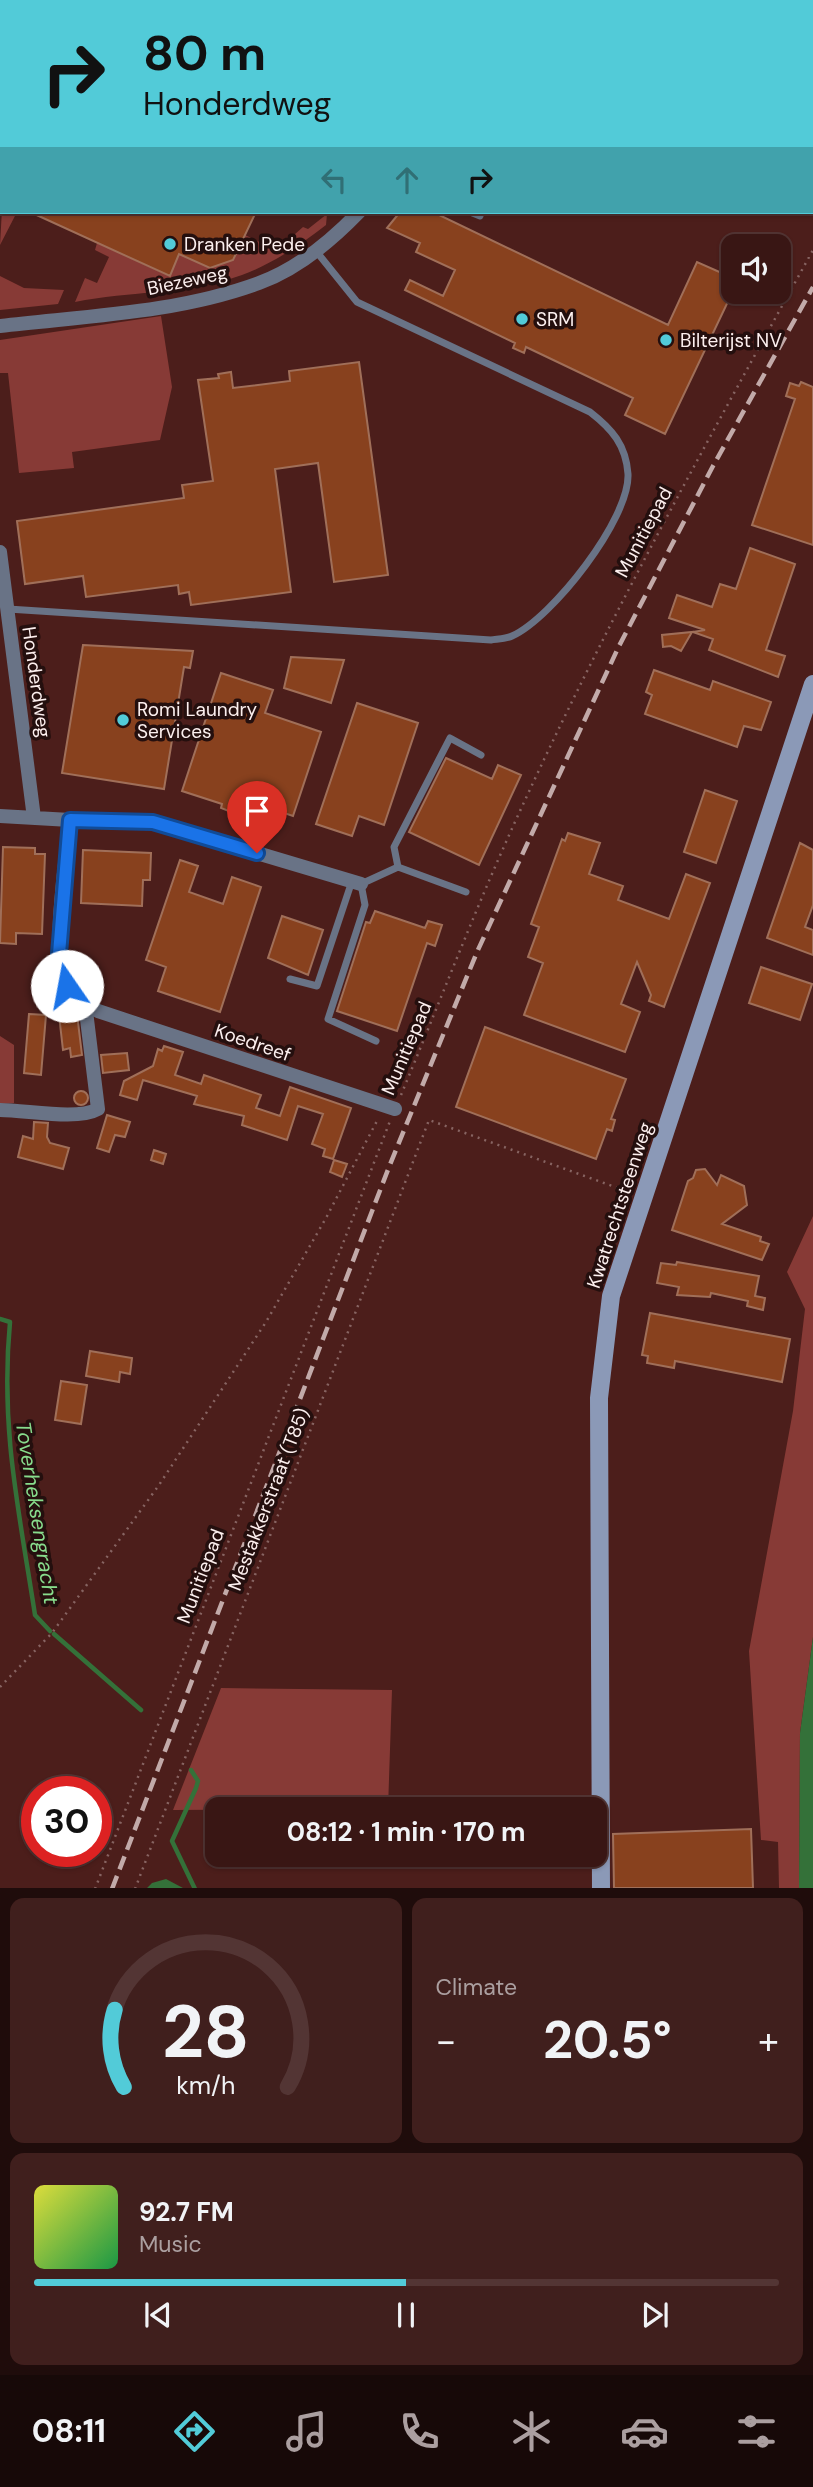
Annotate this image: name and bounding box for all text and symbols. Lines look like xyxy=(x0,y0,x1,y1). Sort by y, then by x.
text: 80 m xyxy=(143,21,266,85)
icon: right xyxy=(28,28,119,119)
text: Honderdweg xyxy=(143,83,331,125)
icon: left xyxy=(315,161,353,199)
icon: ahead xyxy=(388,161,426,199)
icon: right xyxy=(461,161,499,199)
place label: Dranken Pede xyxy=(184,232,305,257)
map controls xyxy=(721,234,791,304)
button: sound xyxy=(721,234,791,304)
marker: Dranken Pede xyxy=(162,236,178,252)
street label: Biezeweg xyxy=(145,260,230,301)
place label: SRM xyxy=(536,307,574,332)
marker: SRM xyxy=(514,311,530,327)
place label: Bilterijst NV xyxy=(680,328,782,353)
marker: Bilterijst NV xyxy=(658,332,674,348)
street label: Munitiepad xyxy=(609,483,678,582)
street label: Honderdweg xyxy=(16,625,57,740)
place label: Romi Laundry Services xyxy=(137,697,258,744)
marker: Romi Laundry Services xyxy=(115,712,131,728)
pin xyxy=(227,781,287,853)
icon: arrive xyxy=(238,792,276,830)
position arrow xyxy=(30,949,104,1023)
street label: Munitiepad xyxy=(376,998,437,1099)
street label: Koedreef xyxy=(211,1018,294,1067)
street label: Kwatrechtsteenweg xyxy=(581,1119,658,1291)
street label: Mestakkerstraat (T85) xyxy=(222,1404,315,1594)
water label: Toverheksengracht xyxy=(9,1420,65,1607)
street label: Munitiepad xyxy=(171,1525,230,1627)
speed limit sign: 30 xyxy=(21,1776,112,1867)
text: 08:12 · 1 min · 170 m xyxy=(287,1815,525,1849)
text: Climate xyxy=(436,1972,517,2002)
text: 28 xyxy=(162,1985,250,2080)
text: 20.5° xyxy=(543,2006,672,2074)
text: − xyxy=(436,2016,456,2066)
text: + xyxy=(758,2016,779,2066)
text: km/h xyxy=(176,2068,235,2101)
text: 92.7 FM xyxy=(139,2195,234,2229)
text: Music xyxy=(139,2229,202,2259)
icon: previous xyxy=(139,2296,177,2334)
icon: pause xyxy=(387,2296,425,2334)
icon: next xyxy=(636,2296,674,2334)
icon: directions xyxy=(170,2407,219,2456)
icon: music xyxy=(282,2407,331,2456)
icon: phone xyxy=(395,2407,444,2456)
icon: climate xyxy=(507,2407,556,2456)
icon: car xyxy=(620,2407,669,2456)
icon: filters xyxy=(732,2407,781,2456)
text: 08:11 xyxy=(32,2410,106,2452)

